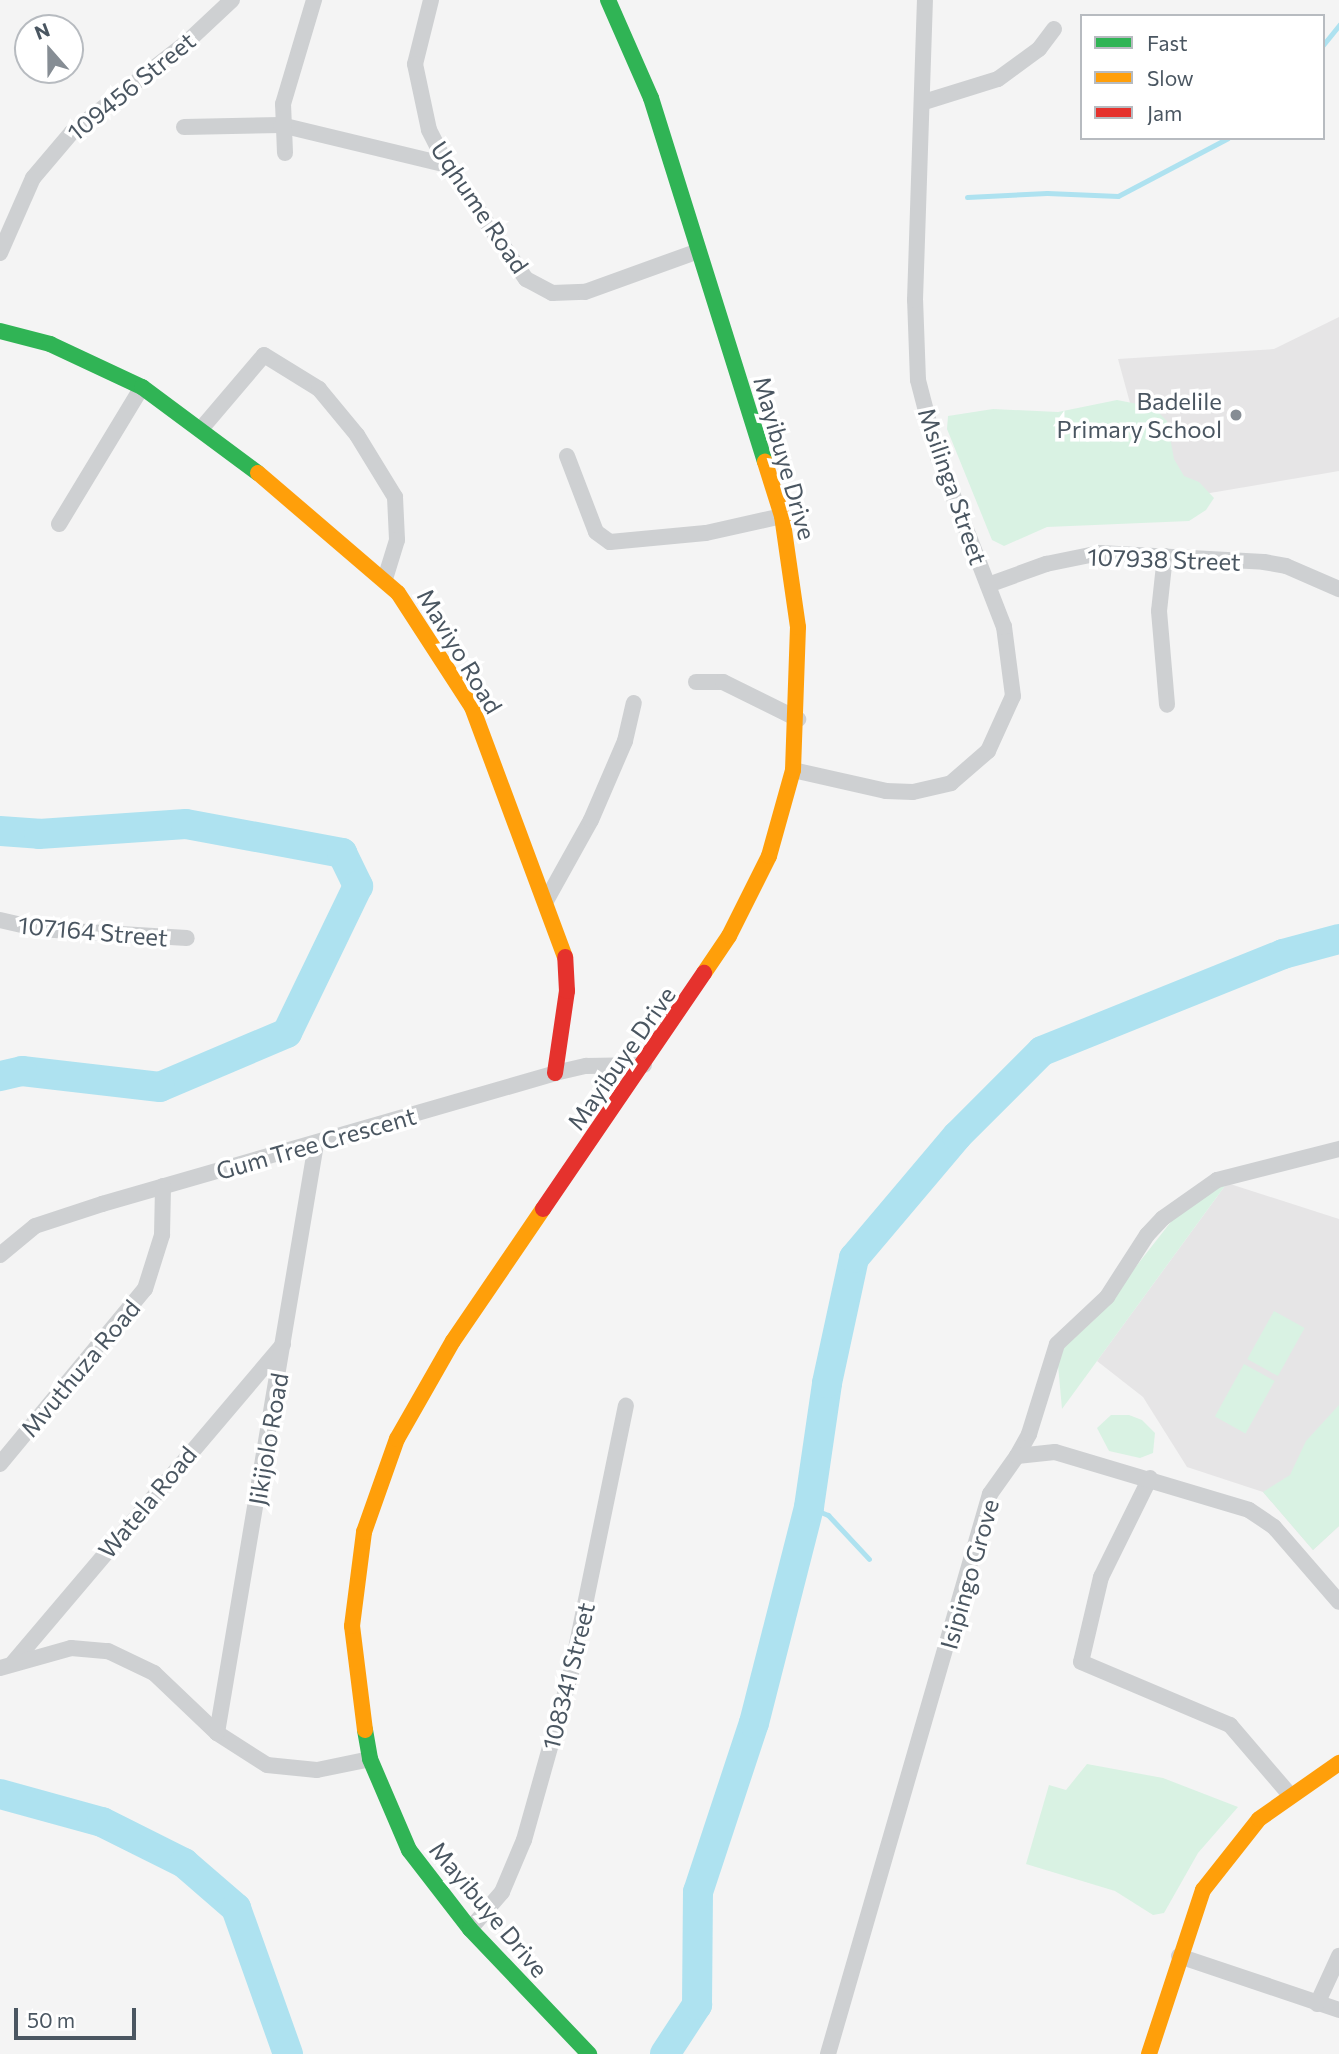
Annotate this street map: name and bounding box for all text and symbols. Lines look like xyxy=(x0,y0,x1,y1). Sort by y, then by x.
north arrow xyxy=(14,14,84,84)
legend xyxy=(1080,14,1325,140)
text: N xyxy=(31,18,53,44)
street label: 109456 Street xyxy=(61,26,201,146)
text: Fast xyxy=(1147,30,1188,55)
text: Slow xyxy=(1147,65,1194,90)
text: Jam xyxy=(1147,100,1182,125)
street label: Uqhume Road xyxy=(425,136,535,278)
street label: Mayibuye Drive xyxy=(748,373,822,543)
place label: Badelile Primary School xyxy=(1057,387,1222,443)
street label: Msilinga Street xyxy=(913,404,993,568)
marker: Badelile Primary School xyxy=(1228,407,1244,423)
street label: 107938 Street xyxy=(1087,542,1241,576)
street label: Maviyo Road xyxy=(411,583,509,719)
street label: 107164 Street xyxy=(17,910,169,952)
street label: Mayibuye Drive xyxy=(561,981,681,1135)
street label: Gum Tree Crescent xyxy=(213,1101,419,1185)
street label: Mvuthuza Road xyxy=(14,1294,146,1442)
street label: Jikijolo Road xyxy=(242,1371,294,1507)
street label: Watela Road xyxy=(92,1440,202,1564)
street label: Isipingo Grove xyxy=(934,1496,1004,1652)
street label: 108341 Street xyxy=(536,1600,600,1752)
street label: Mayibuye Drive xyxy=(424,1835,554,1983)
scale bar xyxy=(18,1994,140,2038)
text: 50 m xyxy=(27,2007,75,2032)

